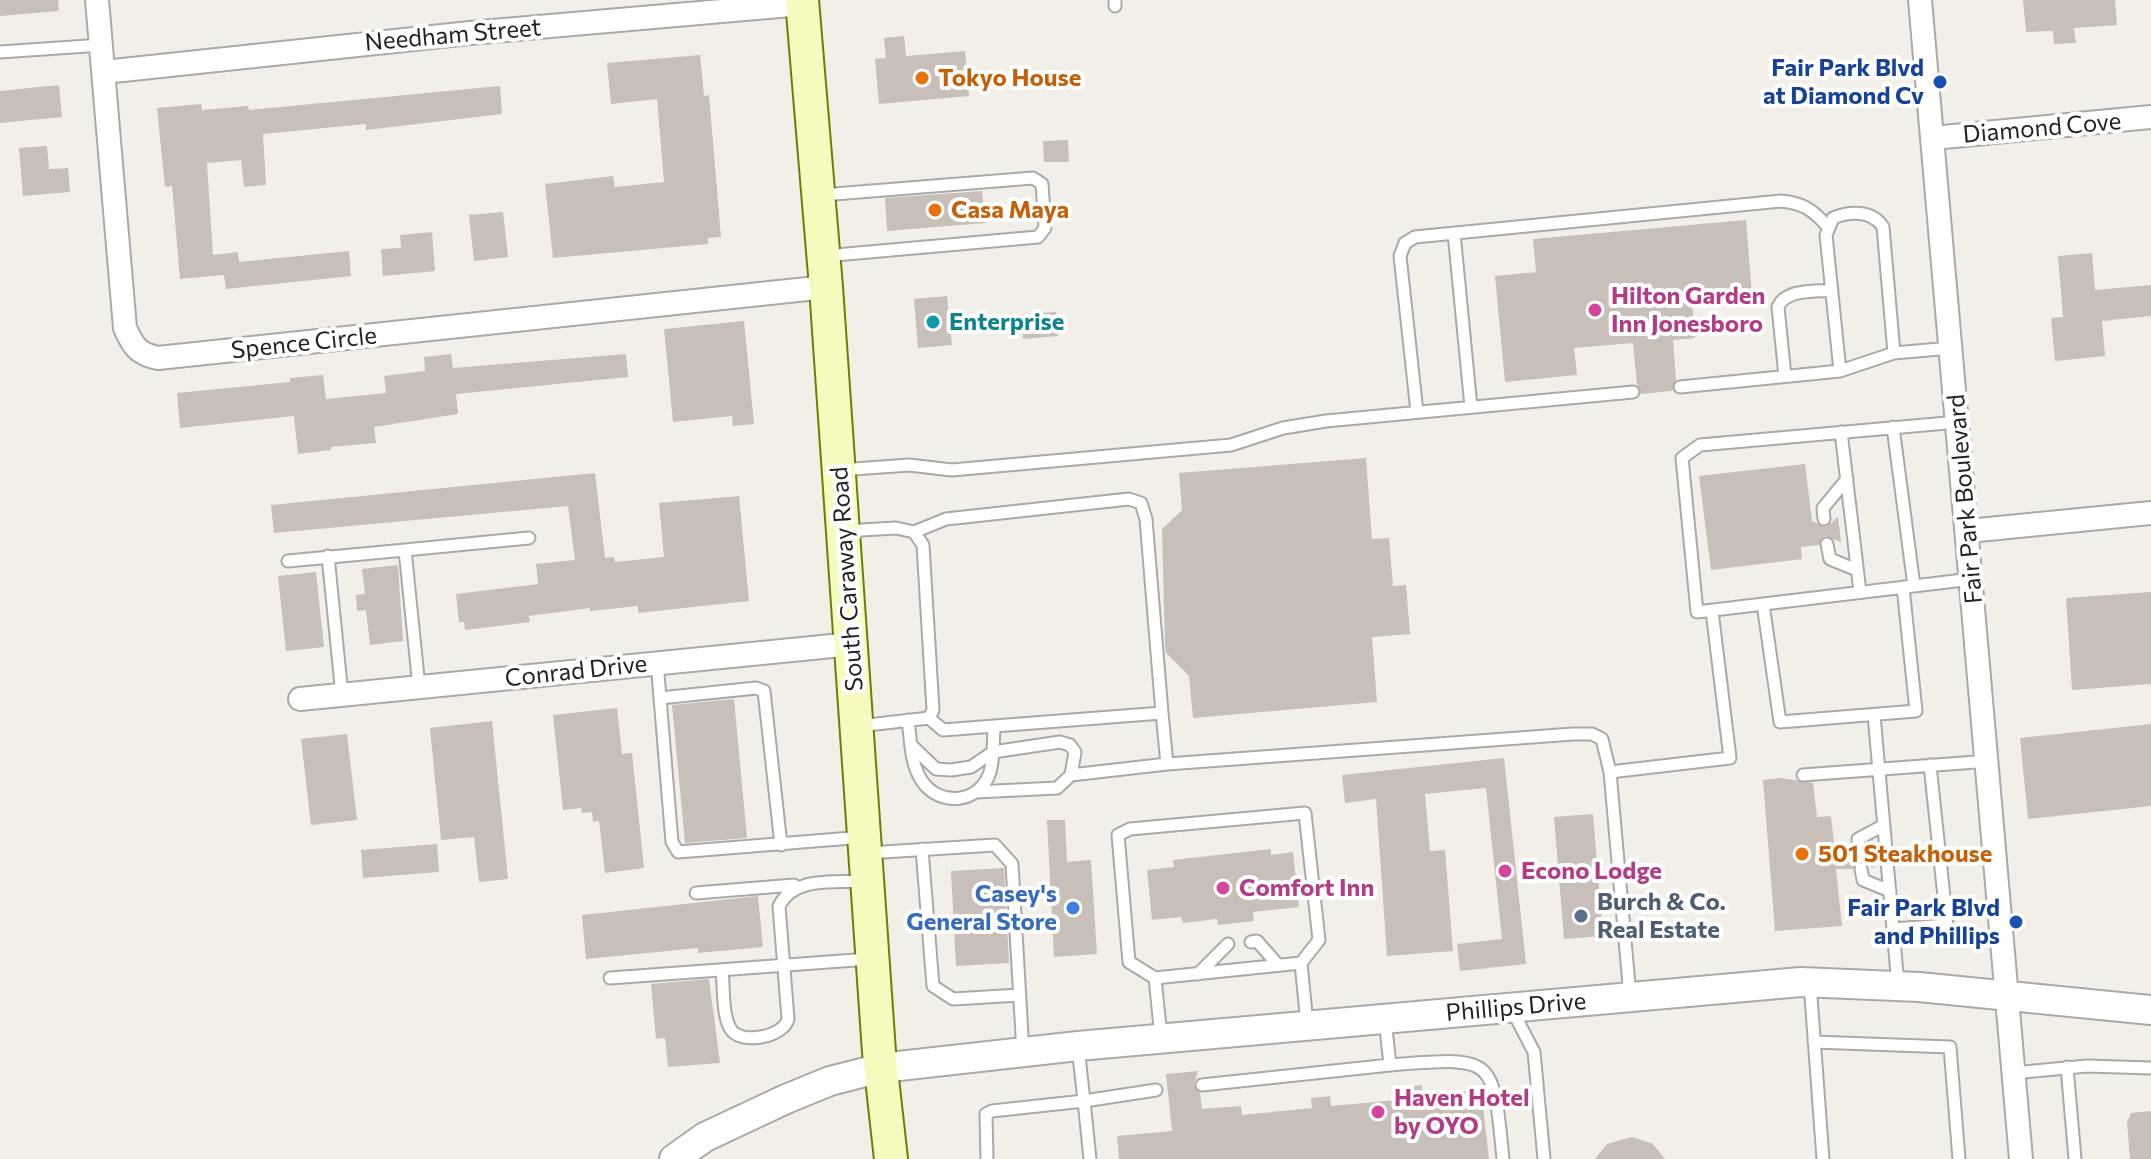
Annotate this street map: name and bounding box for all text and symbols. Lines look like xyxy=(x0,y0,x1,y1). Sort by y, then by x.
street label: Needham Street xyxy=(364,13,542,57)
place label: Fair Park Blvd at Diamond Cv xyxy=(1763,54,1924,110)
place label: Tokyo House xyxy=(938,64,1081,92)
marker: Tokyo House xyxy=(913,69,931,87)
marker: Fair Park Blvd at Diamond Cv xyxy=(1931,73,1949,91)
street label: Diamond Cove xyxy=(1962,107,2122,149)
place label: Casa Maya xyxy=(951,196,1069,224)
marker: Casa Maya xyxy=(926,201,944,219)
place label: Hilton Garden Inn Jonesboro xyxy=(1611,282,1765,338)
marker: Hilton Garden Inn Jonesboro xyxy=(1586,301,1604,319)
place label: Enterprise xyxy=(949,308,1064,336)
marker: Enterprise xyxy=(924,313,942,331)
street label: Spence Circle xyxy=(230,321,378,365)
street label: Fair Park Boulevard xyxy=(1941,393,1989,605)
street label: South Caraway Road xyxy=(825,466,869,692)
street label: Conrad Drive xyxy=(503,649,649,693)
place label: 501 Steakhouse xyxy=(1818,840,1992,868)
marker: 501 Steakhouse xyxy=(1793,845,1811,863)
place label: Econo Lodge xyxy=(1521,857,1662,885)
marker: Econo Lodge xyxy=(1496,862,1514,880)
place label: Comfort Inn xyxy=(1239,874,1374,902)
marker: Comfort Inn xyxy=(1214,879,1232,897)
place label: Casey's General Store xyxy=(906,880,1057,936)
place label: Burch & Co. Real Estate xyxy=(1597,888,1726,944)
place label: Fair Park Blvd and Phillips xyxy=(1847,894,2000,950)
marker: Casey's General Store xyxy=(1064,899,1082,917)
marker: Burch & Co. Real Estate xyxy=(1572,907,1590,925)
marker: Fair Park Blvd and Phillips xyxy=(2007,913,2025,931)
street label: Phillips Drive xyxy=(1445,987,1587,1027)
place label: Haven Hotel by OYO xyxy=(1394,1084,1529,1140)
marker: Haven Hotel by OYO xyxy=(1369,1103,1387,1121)

